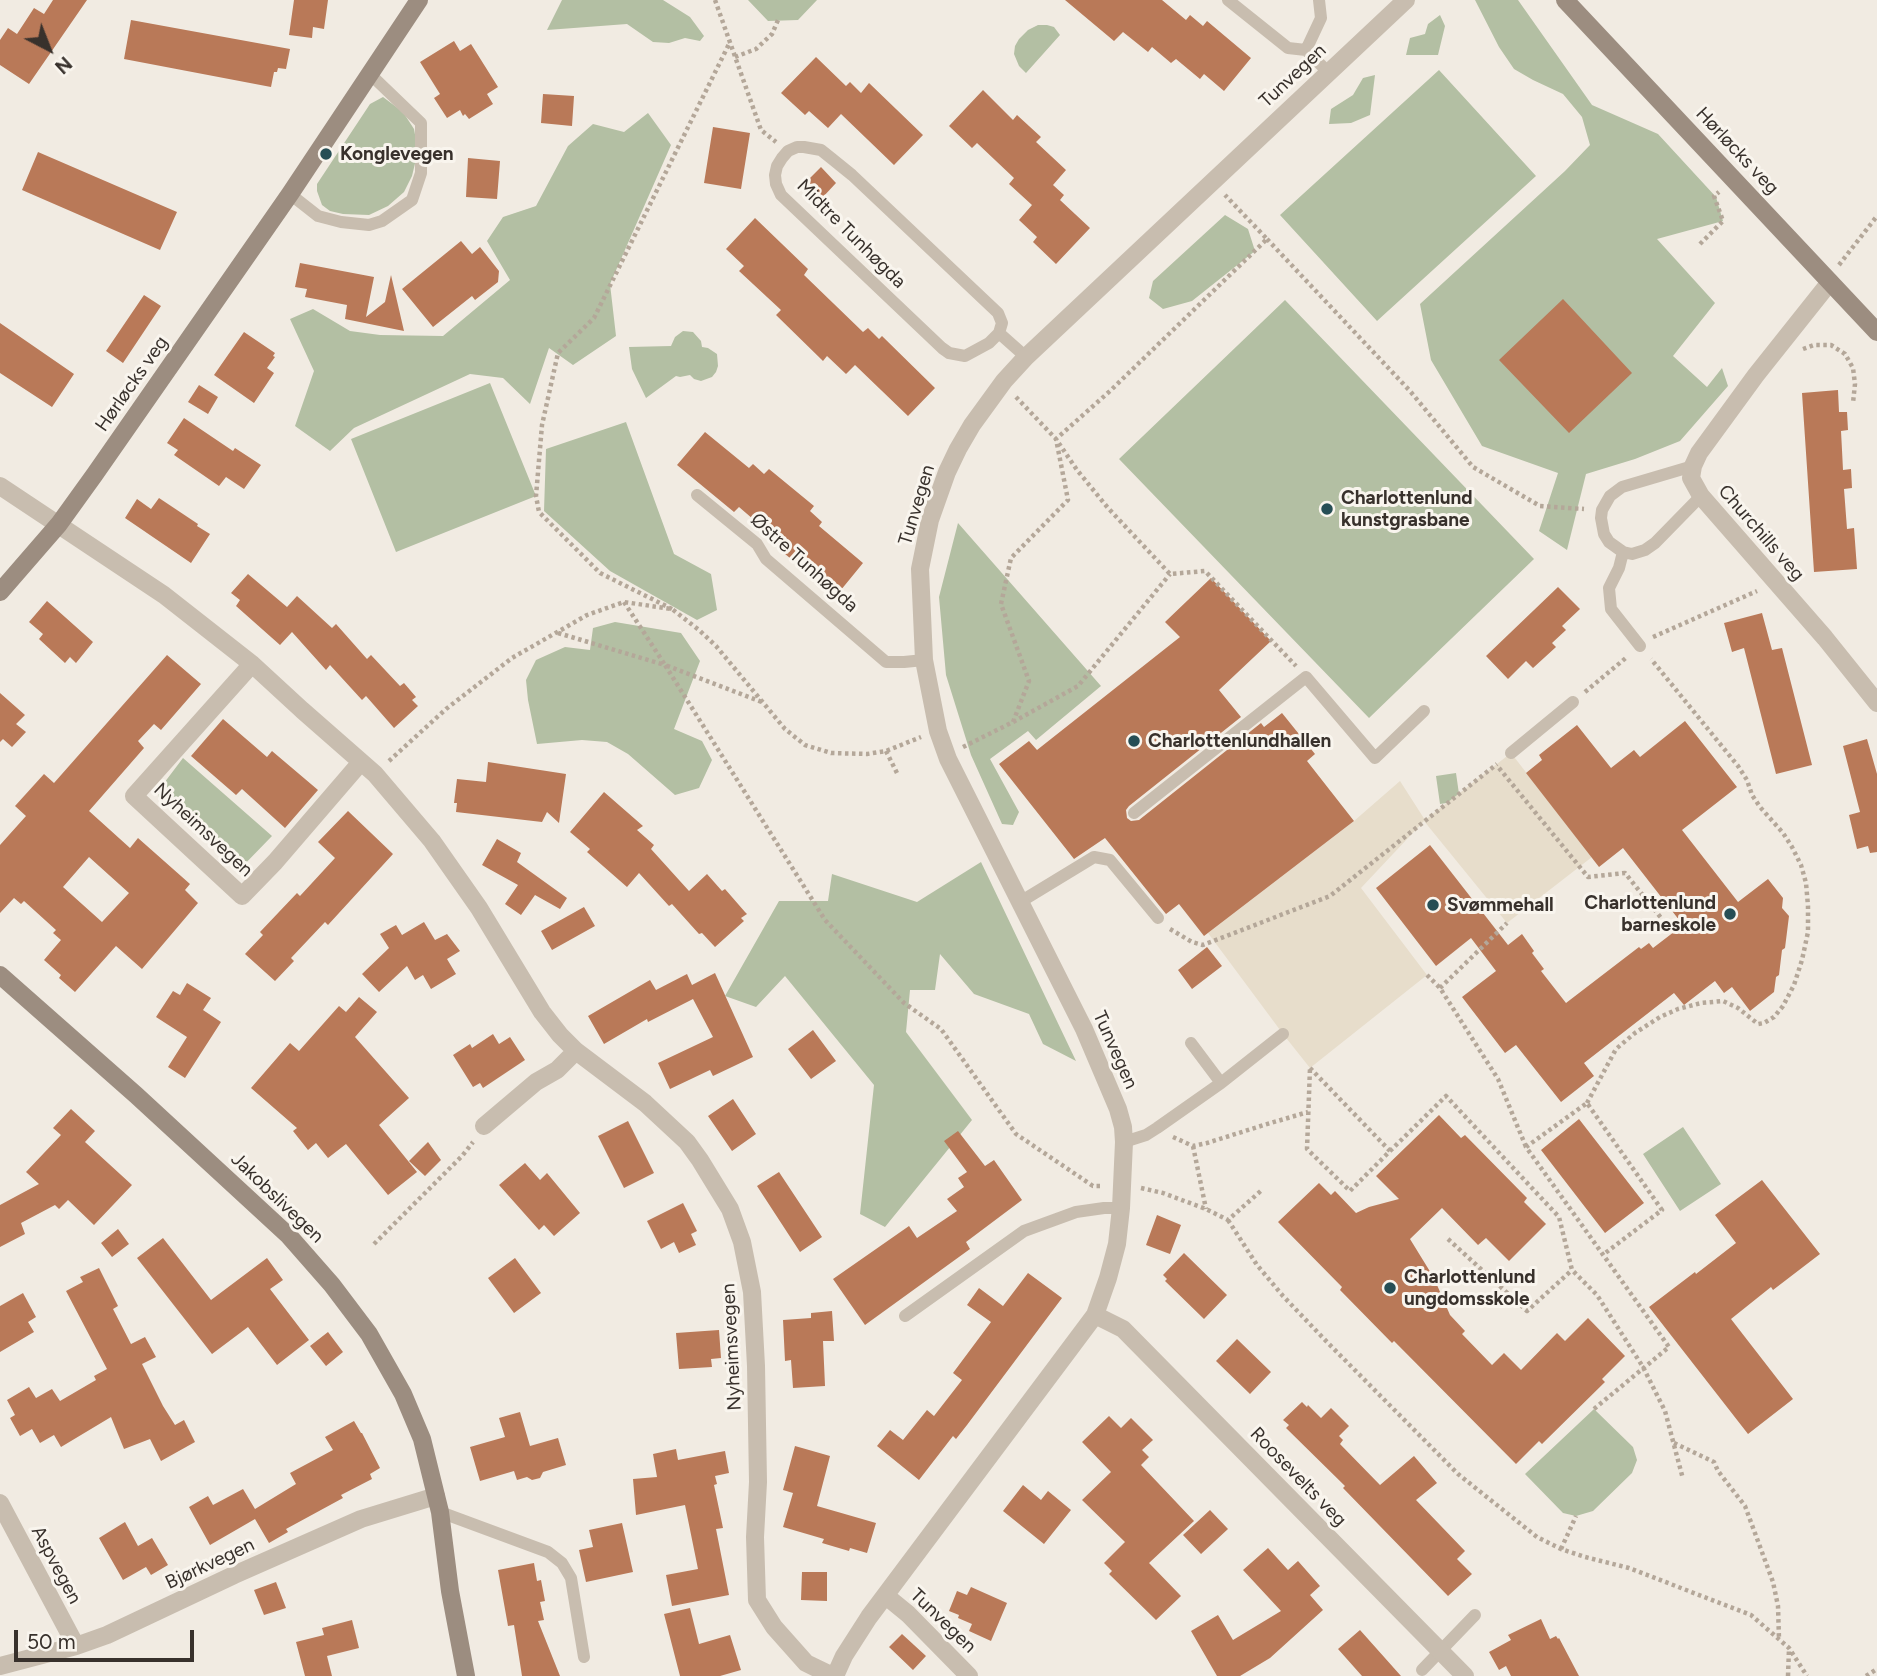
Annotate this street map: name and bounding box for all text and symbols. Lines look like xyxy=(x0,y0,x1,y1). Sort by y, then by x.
north arrow xyxy=(14,14,84,84)
street label: Tunvegen xyxy=(1255,39,1331,113)
text: N xyxy=(50,52,77,78)
street label: Hørløcks veg xyxy=(1691,103,1783,199)
place label: Konglevegen xyxy=(340,143,454,165)
marker: Konglevegen xyxy=(318,146,334,162)
street label: Midtre Tunhøgda xyxy=(792,175,910,293)
street label: Hørløcks veg xyxy=(91,332,173,436)
street label: Tunvegen xyxy=(894,462,940,548)
street label: Churchills veg xyxy=(1713,480,1809,586)
place label: Charlottenlund kunstgrasbane xyxy=(1341,487,1473,531)
marker: Charlottenlund kunstgrasbane xyxy=(1319,501,1335,517)
street label: Østre Tunhøgda xyxy=(746,509,862,617)
place label: Charlottenlundhallen xyxy=(1148,730,1331,752)
marker: Charlottenlundhallen xyxy=(1126,733,1142,749)
street label: Nyheimsvegen xyxy=(149,778,257,882)
place label: Charlottenlund barneskole xyxy=(1584,892,1716,936)
place label: Svømmehall xyxy=(1447,894,1554,916)
marker: Svømmehall xyxy=(1425,897,1441,913)
marker: Charlottenlund barneskole xyxy=(1722,906,1738,922)
street label: Tunvegen xyxy=(1088,1008,1142,1092)
street label: Jakobslivegen xyxy=(226,1148,328,1248)
place label: Charlottenlund ungdomsskole xyxy=(1404,1266,1536,1310)
marker: Charlottenlund ungdomsskole xyxy=(1382,1280,1398,1296)
street label: Nyheimsvegen xyxy=(717,1283,747,1411)
street label: Roosevelts veg xyxy=(1245,1423,1351,1531)
street label: Aspvegen xyxy=(26,1522,86,1608)
street label: Bjørkvegen xyxy=(162,1533,258,1595)
street label: Tunvegen xyxy=(905,1584,981,1658)
scale bar xyxy=(18,1616,198,1660)
text: 50 m xyxy=(27,1629,76,1654)

